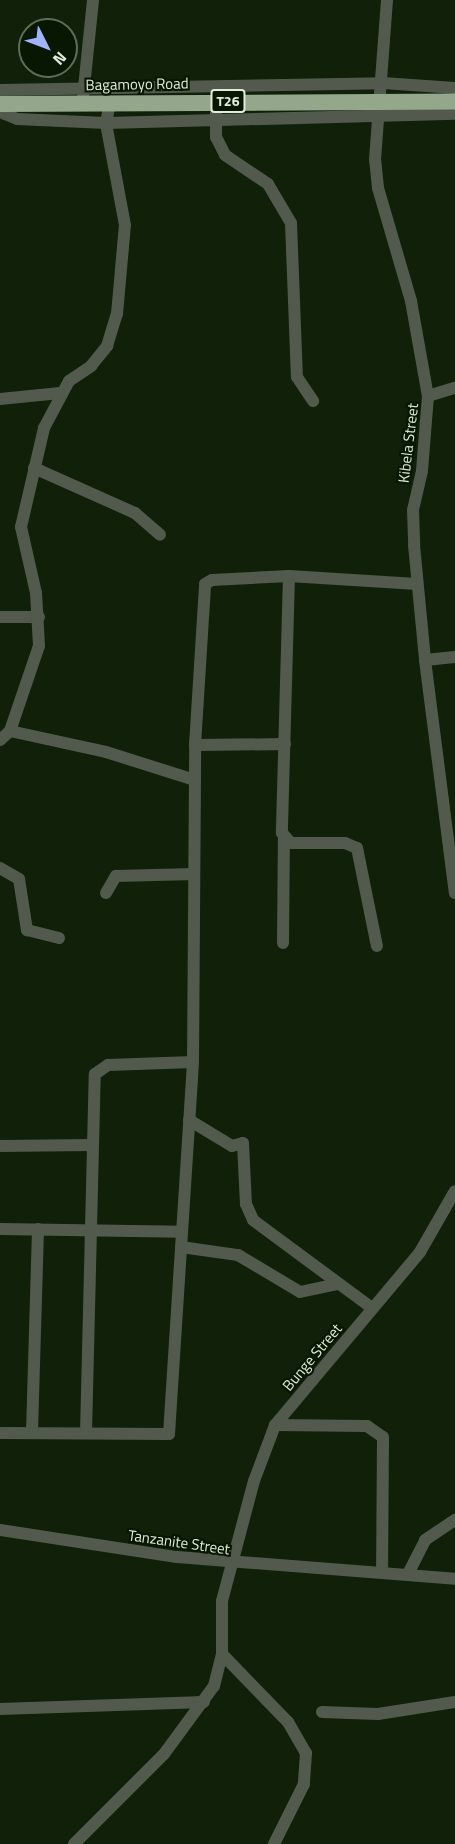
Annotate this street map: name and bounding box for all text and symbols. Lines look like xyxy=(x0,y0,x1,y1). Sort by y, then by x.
north arrow xyxy=(18,18,78,78)
text: N xyxy=(47,47,73,71)
street label: Bagamoyo Road xyxy=(85,74,189,94)
road number: T26 xyxy=(210,90,246,112)
street label: Kibela Street xyxy=(394,402,422,484)
street label: Bunge Street xyxy=(279,1320,345,1394)
street label: Tanzanite Street xyxy=(127,1526,231,1558)

